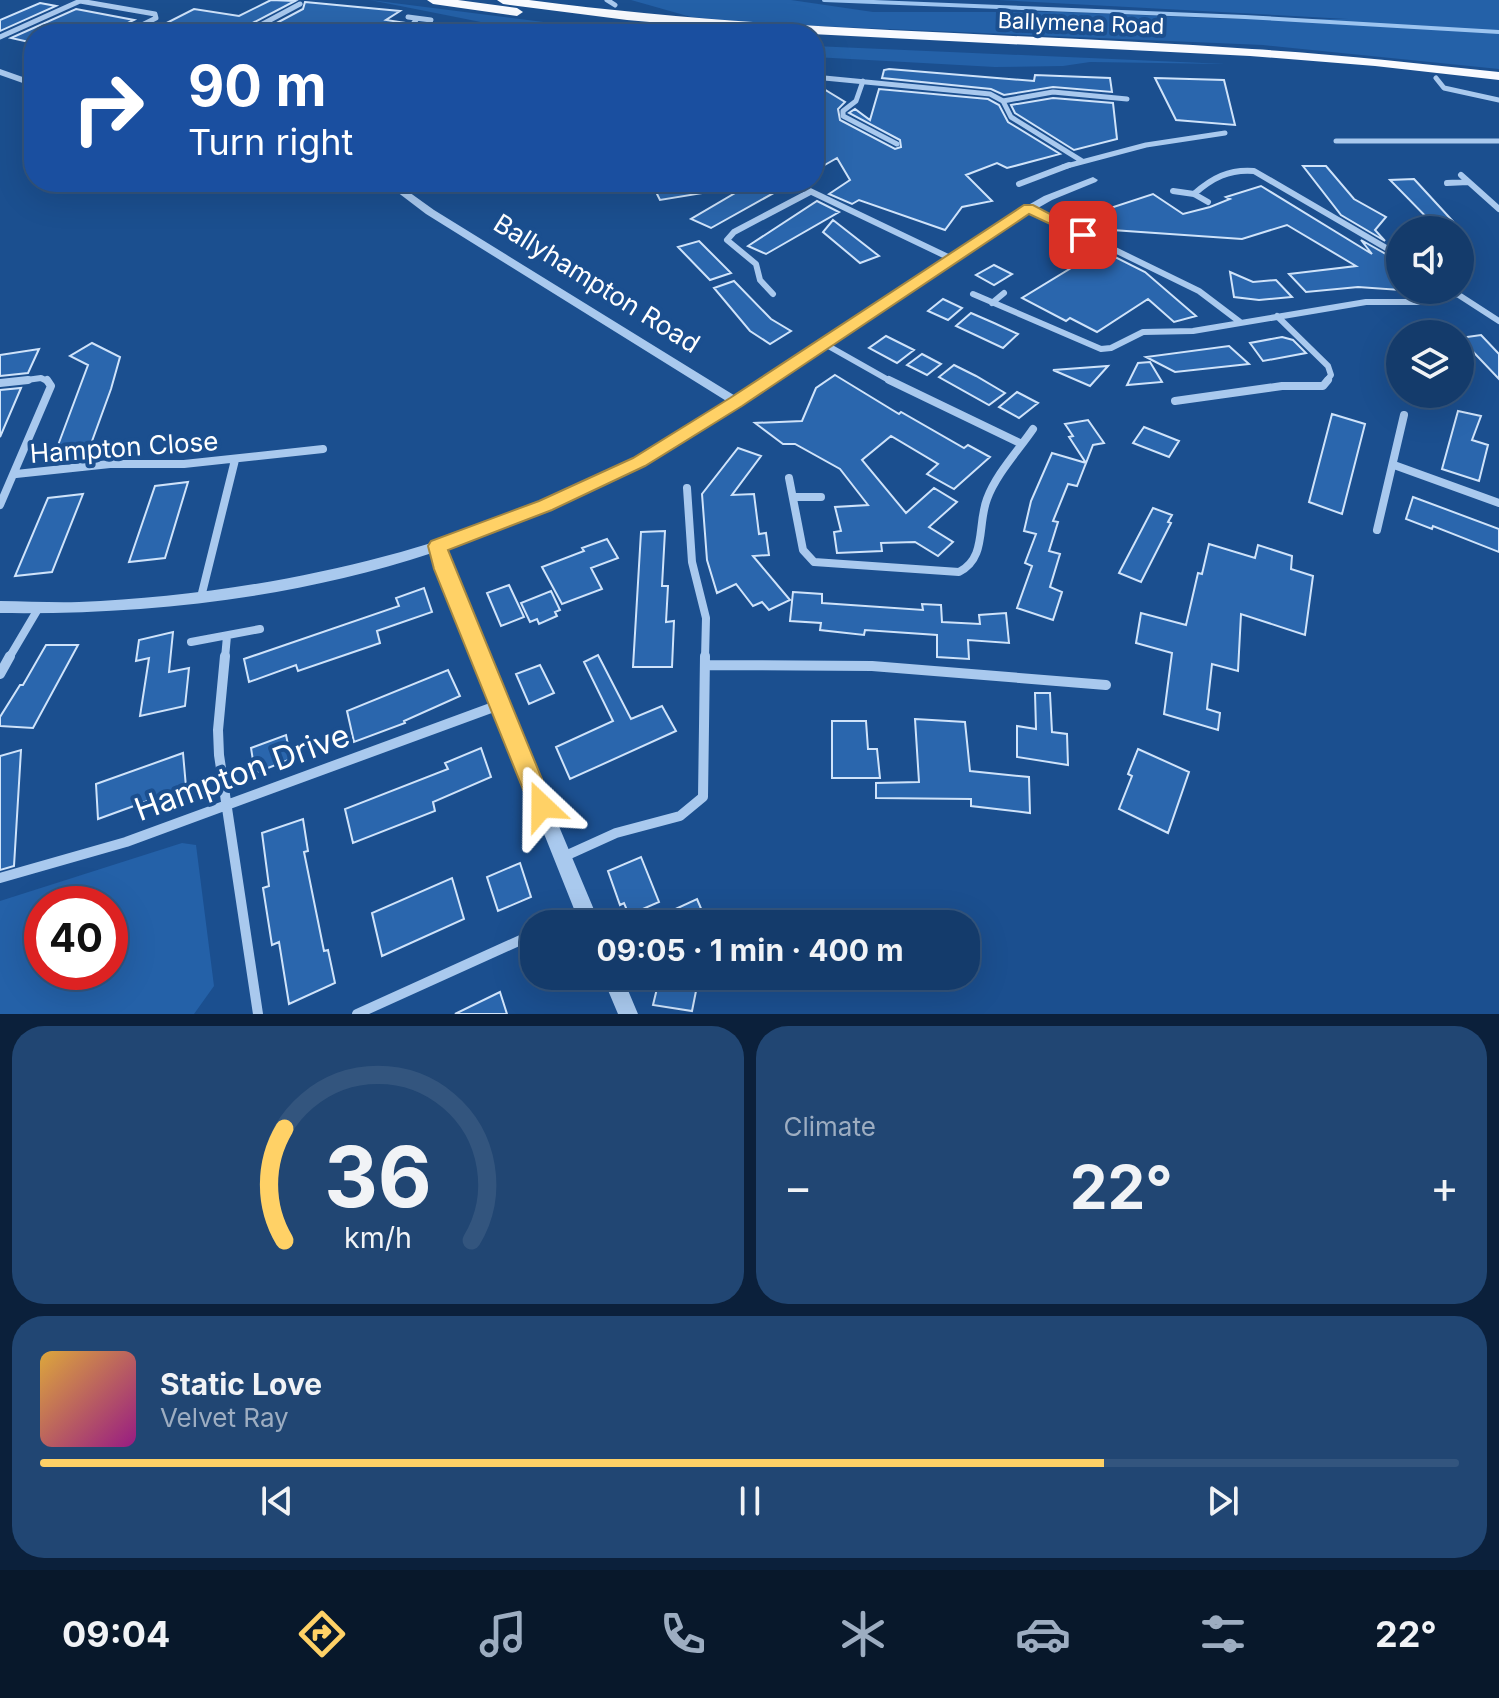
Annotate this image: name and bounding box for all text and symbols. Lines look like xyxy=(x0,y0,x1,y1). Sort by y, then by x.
street label: Ballymena Road xyxy=(997,7,1165,39)
text: 90 m xyxy=(188,52,327,120)
icon: right xyxy=(56,56,160,160)
text: Turn right xyxy=(188,120,353,164)
pin xyxy=(1049,201,1117,269)
street label: Ballyhampton Road xyxy=(488,207,706,359)
icon: arrive xyxy=(1061,213,1105,257)
map controls xyxy=(1386,216,1474,408)
button: sound xyxy=(1386,216,1474,304)
button: layers xyxy=(1386,320,1474,408)
street label: Hampton Close xyxy=(29,425,219,469)
street label: Hampton Drive xyxy=(129,715,355,829)
position arrow xyxy=(500,764,584,848)
speed limit sign: 40 xyxy=(24,886,128,990)
text: 09:05 · 1 min · 400 m xyxy=(596,932,904,968)
text: Climate xyxy=(784,1111,876,1142)
text: 36 xyxy=(324,1126,432,1227)
text: 22° xyxy=(1070,1151,1173,1223)
text: − xyxy=(784,1160,813,1214)
text: + xyxy=(1430,1160,1459,1214)
text: km/h xyxy=(344,1220,412,1255)
text: Static Love xyxy=(160,1366,322,1402)
text: Velvet Ray xyxy=(160,1402,289,1433)
icon: previous xyxy=(255,1479,299,1523)
icon: pause xyxy=(728,1479,772,1523)
icon: next xyxy=(1201,1479,1245,1523)
icon: directions xyxy=(294,1606,350,1662)
icon: music xyxy=(475,1606,531,1662)
icon: phone xyxy=(655,1606,711,1662)
icon: climate xyxy=(835,1606,891,1662)
icon: car xyxy=(1015,1606,1071,1662)
icon: filters xyxy=(1195,1606,1251,1662)
text: 09:04 xyxy=(62,1612,170,1656)
text: 22° xyxy=(1375,1612,1437,1656)

